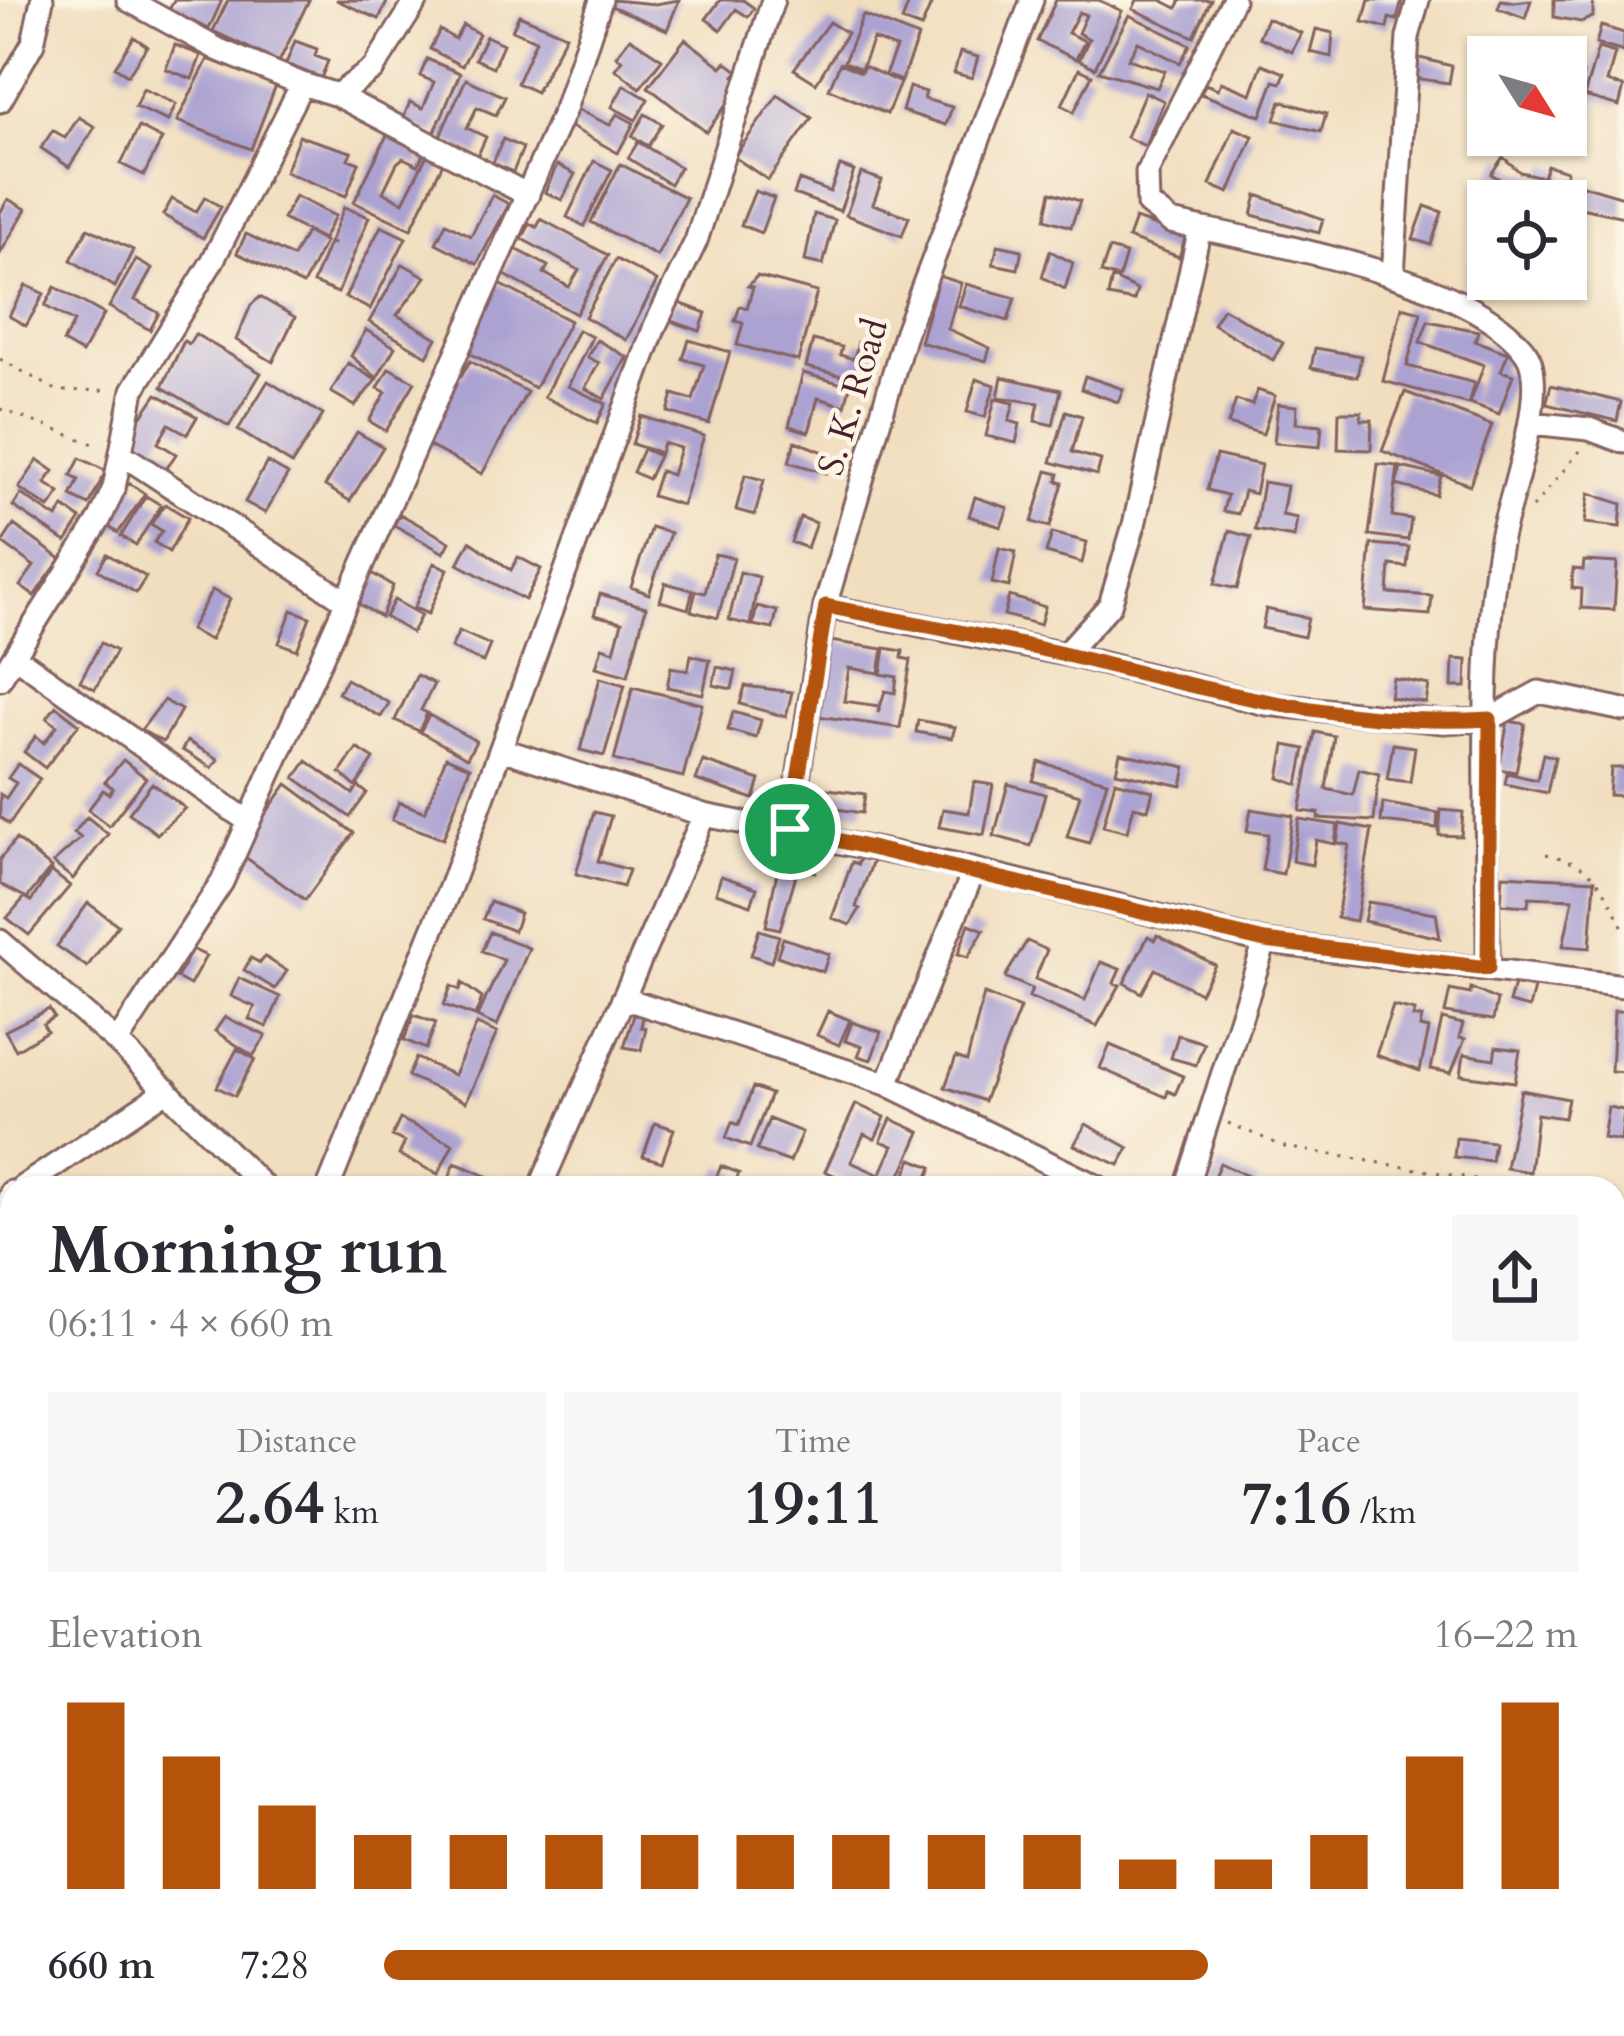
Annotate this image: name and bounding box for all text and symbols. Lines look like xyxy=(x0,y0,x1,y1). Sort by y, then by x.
north arrow xyxy=(1467,36,1587,156)
map controls xyxy=(1467,36,1587,300)
button: locate xyxy=(1467,180,1587,300)
street label: S. K. Road xyxy=(806,313,900,481)
pin xyxy=(739,778,841,880)
icon: arrive xyxy=(757,796,823,862)
text: Morning run xyxy=(48,1207,447,1296)
button: share xyxy=(1452,1215,1578,1341)
text: 06:11 · 4 × 660 m xyxy=(48,1297,333,1350)
text: Distance xyxy=(237,1419,357,1464)
text: Time xyxy=(775,1419,851,1464)
text: Pace xyxy=(1297,1419,1361,1464)
text: 2.64 xyxy=(215,1464,325,1545)
text: 19:11 xyxy=(743,1464,883,1545)
text: 7:16 xyxy=(1242,1464,1351,1545)
text: km xyxy=(325,1490,379,1535)
text: /km xyxy=(1351,1490,1416,1535)
text: Elevation xyxy=(48,1608,203,1661)
text: 16–22 m xyxy=(1433,1608,1578,1661)
text: 660 m xyxy=(48,1939,154,1992)
text: 7:28 xyxy=(240,1939,310,1992)

